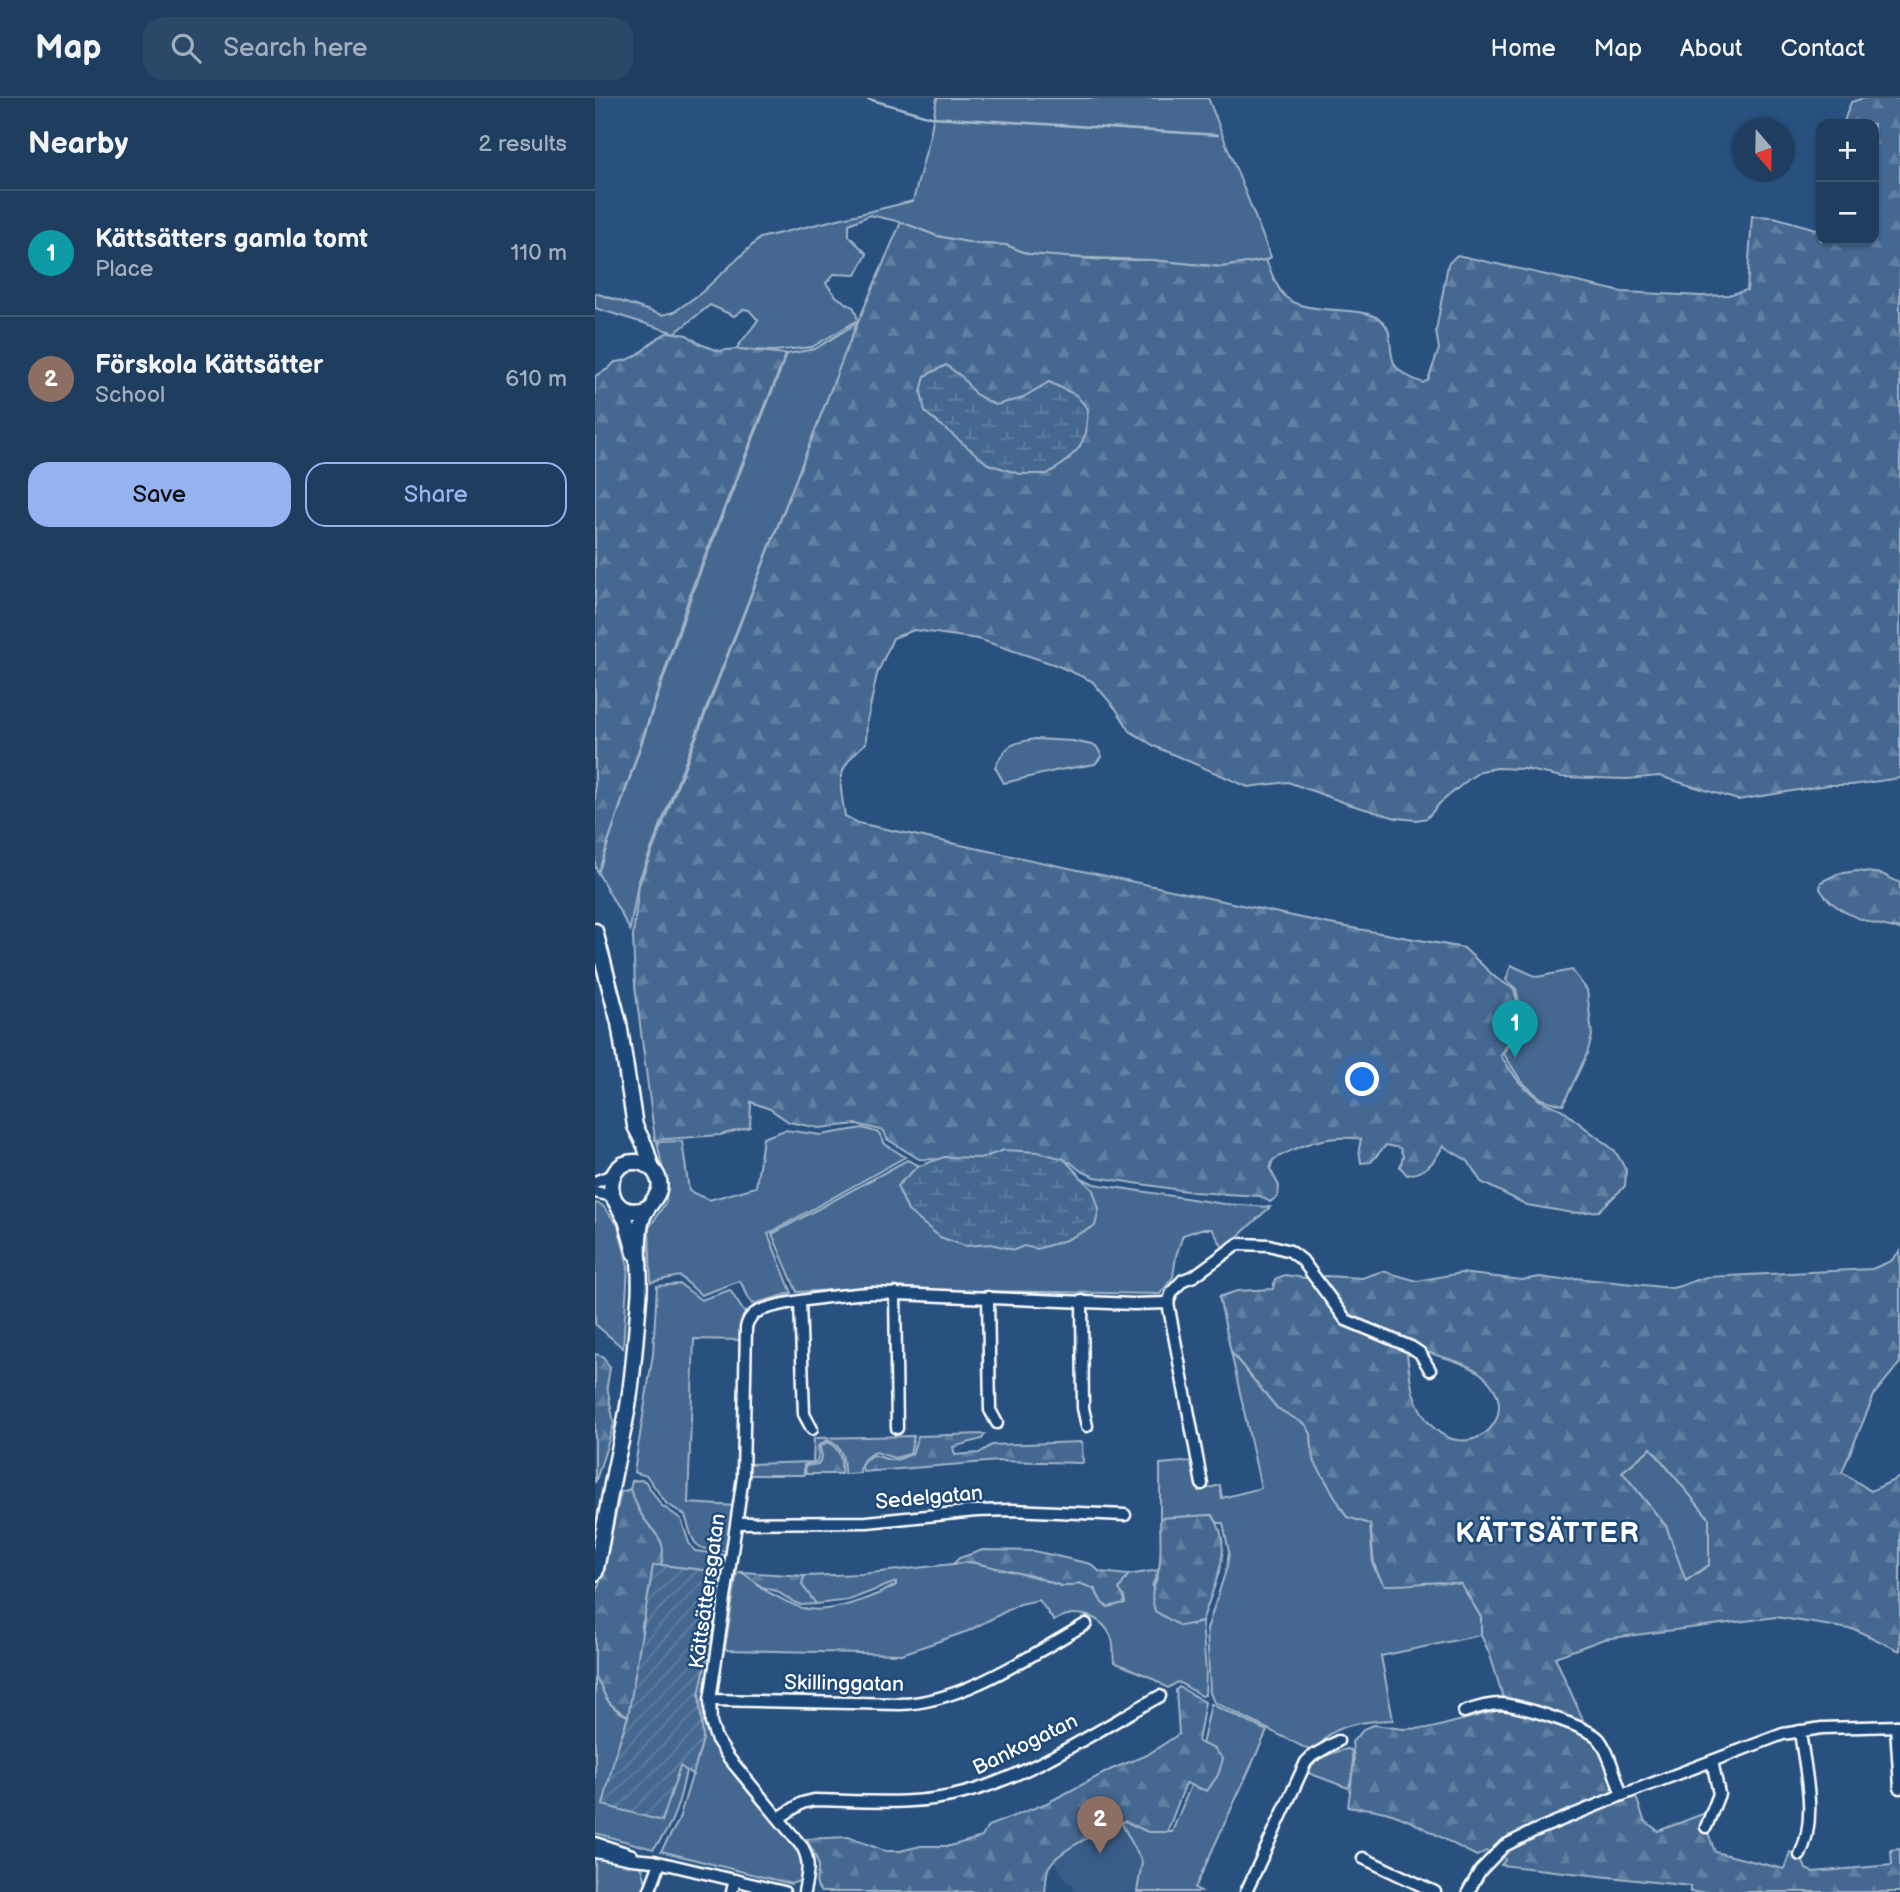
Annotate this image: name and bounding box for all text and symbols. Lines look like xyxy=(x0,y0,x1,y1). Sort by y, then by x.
search box xyxy=(143,17,633,80)
text: Map xyxy=(35,28,101,68)
icon: search xyxy=(167,29,205,67)
text: Search here xyxy=(223,33,367,64)
text: Home xyxy=(1491,34,1556,63)
text: Map xyxy=(1594,34,1642,63)
text: About xyxy=(1680,34,1742,63)
text: Contact xyxy=(1780,34,1865,63)
north arrow xyxy=(1732,119,1795,182)
map controls xyxy=(1816,119,1879,245)
button: + xyxy=(1816,119,1879,182)
text: Nearby xyxy=(28,126,128,162)
text: 2 results xyxy=(478,130,567,158)
button: − xyxy=(1816,182,1879,245)
text: Kättsätters gamla tomt xyxy=(95,224,368,255)
text: 1 xyxy=(46,239,56,267)
text: 110 m xyxy=(510,239,567,267)
text: Place xyxy=(95,255,153,283)
text: Förskola Kättsätter xyxy=(95,350,323,381)
text: 2 xyxy=(44,365,58,393)
text: 610 m xyxy=(505,365,567,393)
text: School xyxy=(95,381,165,409)
button: Save xyxy=(28,462,291,527)
button: Share xyxy=(305,462,567,527)
pin: 1 xyxy=(1492,1000,1538,1058)
your location xyxy=(1345,1062,1379,1096)
street label: Sedelgatan xyxy=(874,1480,984,1515)
street label: Kättsättersgatan xyxy=(684,1512,731,1670)
district label: KÄTTSÄTTER xyxy=(1455,1515,1641,1550)
street label: Skillinggatan xyxy=(784,1670,904,1697)
street label: Bankogatan xyxy=(969,1708,1082,1781)
pin: 2 xyxy=(1077,1796,1123,1854)

